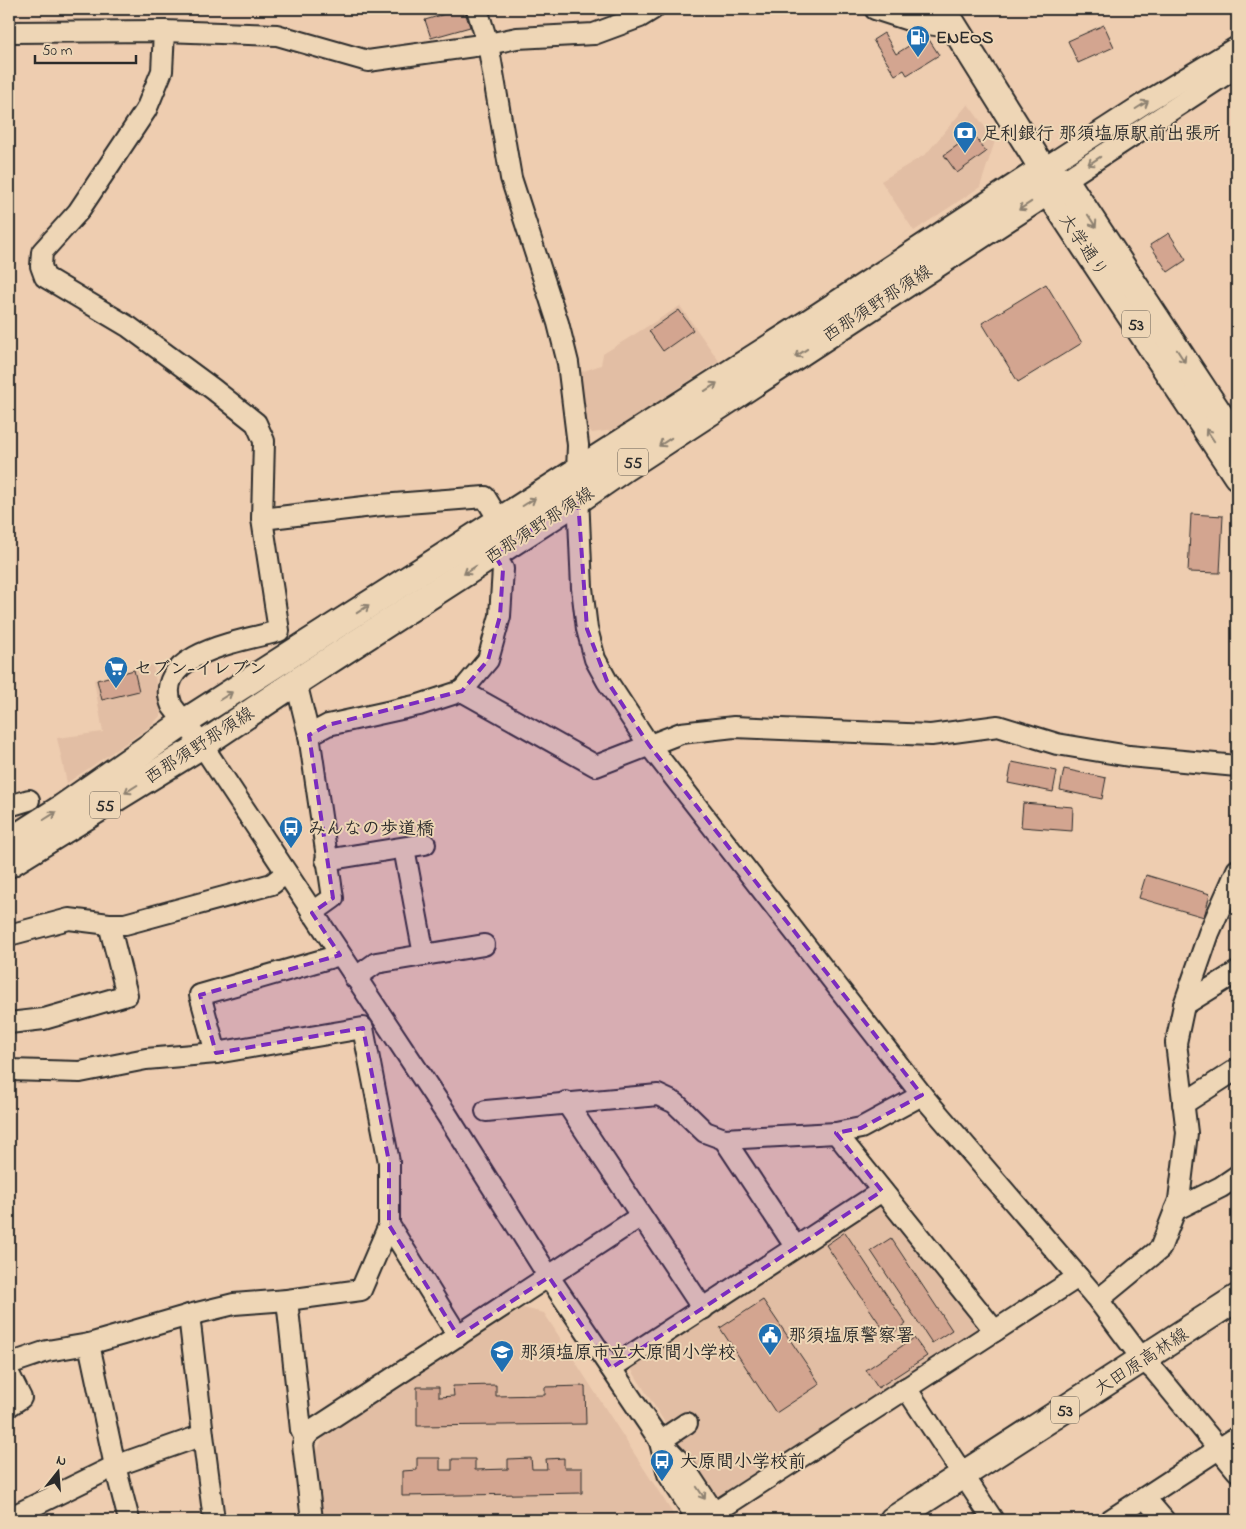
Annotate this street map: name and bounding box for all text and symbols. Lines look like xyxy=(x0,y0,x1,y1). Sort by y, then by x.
fuel station icon: ENEOS xyxy=(905,24,931,58)
place label: ENEOS xyxy=(936,26,994,52)
scale bar xyxy=(35,32,136,64)
text: 50 m xyxy=(42,40,73,62)
one-way arrow xyxy=(1135,99,1149,109)
bank icon: 足利銀行 那須塩原駅前出張所 xyxy=(952,120,978,154)
place label: 足利銀行 那須塩原駅前出張所 xyxy=(982,122,1221,148)
one-way arrow xyxy=(1087,156,1101,166)
one-way arrow xyxy=(1018,202,1032,212)
street label: 大学通り xyxy=(1051,209,1113,283)
one-way arrow xyxy=(1087,213,1097,227)
street label: 西那須野那須線 xyxy=(818,259,938,350)
road number: 53 xyxy=(1122,310,1150,338)
one-way arrow xyxy=(794,348,808,358)
one-way arrow xyxy=(1177,349,1187,363)
one-way arrow xyxy=(703,381,717,391)
one-way arrow xyxy=(1205,429,1215,443)
one-way arrow xyxy=(658,437,672,447)
road number: 55 xyxy=(618,448,648,476)
street label: 西那須野那須線 xyxy=(480,481,600,572)
one-way arrow xyxy=(522,496,536,507)
one-way arrow xyxy=(464,565,478,575)
one-way arrow xyxy=(356,603,370,614)
supermarket icon: セブン-イレブン xyxy=(103,655,129,689)
place label: セブン-イレブン xyxy=(134,657,267,683)
one-way arrow xyxy=(219,691,233,701)
street label: 西那須野那須線 xyxy=(140,701,260,792)
one-way arrow xyxy=(124,784,138,794)
road number: 55 xyxy=(90,792,120,818)
one-way arrow xyxy=(43,811,57,821)
bus stop icon: みんなの歩道橋 xyxy=(278,815,304,849)
place label: みんなの歩道橋 xyxy=(308,817,434,843)
public building icon: 那須塩原警察署 xyxy=(757,1322,783,1356)
street label: 大田原高林線 xyxy=(1090,1322,1194,1403)
place label: 那須塩原警察署 xyxy=(788,1324,914,1350)
school or university icon: 那須塩原市立大原間小学校 xyxy=(489,1339,515,1373)
place label: 那須塩原市立大原間小学校 xyxy=(520,1341,736,1367)
road number: 53 xyxy=(1051,1396,1079,1424)
north arrow xyxy=(32,1446,82,1496)
bus stop icon: 大原間小学校前 xyxy=(649,1448,675,1482)
text: N xyxy=(54,1450,69,1472)
place label: 大原間小学校前 xyxy=(680,1450,806,1476)
one-way arrow xyxy=(696,1486,706,1500)

